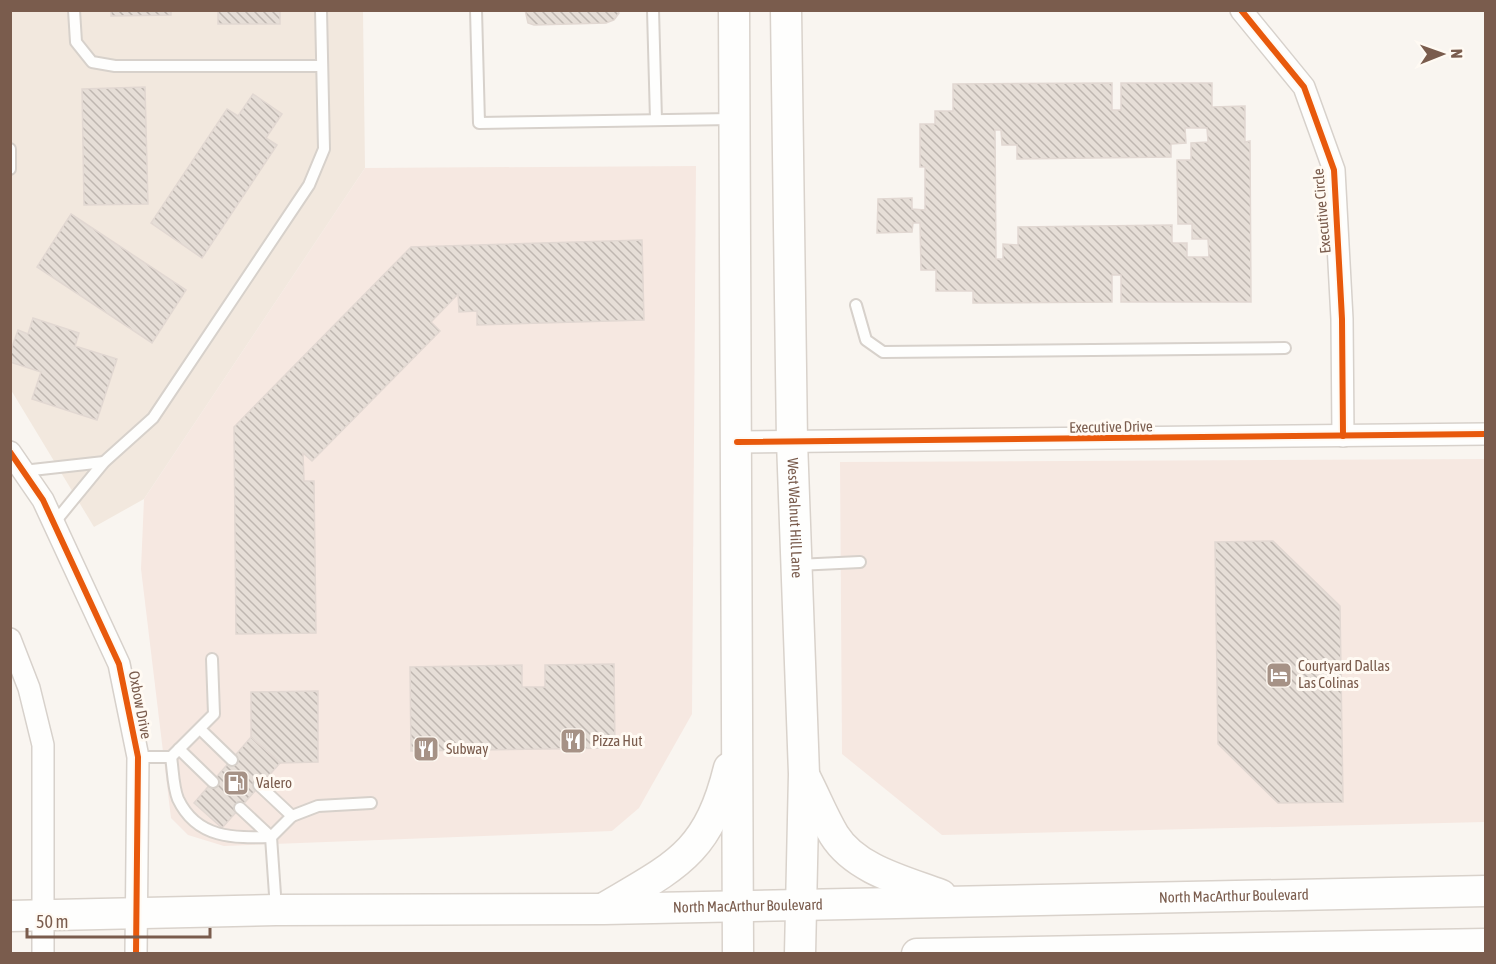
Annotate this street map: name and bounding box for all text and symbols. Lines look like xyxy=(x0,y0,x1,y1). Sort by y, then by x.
north arrow xyxy=(1412,24,1472,84)
text: N xyxy=(1448,49,1466,59)
street label: Executive Circle xyxy=(1309,168,1334,254)
street label: Executive Drive xyxy=(1069,417,1153,436)
street label: West Walnut Hill Lane xyxy=(785,457,806,579)
place label: Courtyard Dallas Las Colinas xyxy=(1298,657,1390,691)
hotel icon: Courtyard Dallas Las Colinas xyxy=(1264,660,1294,690)
street label: Oxbow Drive xyxy=(126,669,155,741)
restaurant icon: Pizza Hut xyxy=(558,726,588,756)
place label: Pizza Hut xyxy=(592,732,643,749)
restaurant icon: Subway xyxy=(411,734,441,764)
place label: Subway xyxy=(446,740,488,757)
fuel station icon: Valero xyxy=(221,768,251,798)
place label: Valero xyxy=(256,774,292,791)
street label: North MacArthur Boulevard xyxy=(1159,886,1309,906)
street label: North MacArthur Boulevard xyxy=(673,896,823,916)
scale bar xyxy=(27,901,210,939)
text: 50 m xyxy=(36,911,68,932)

